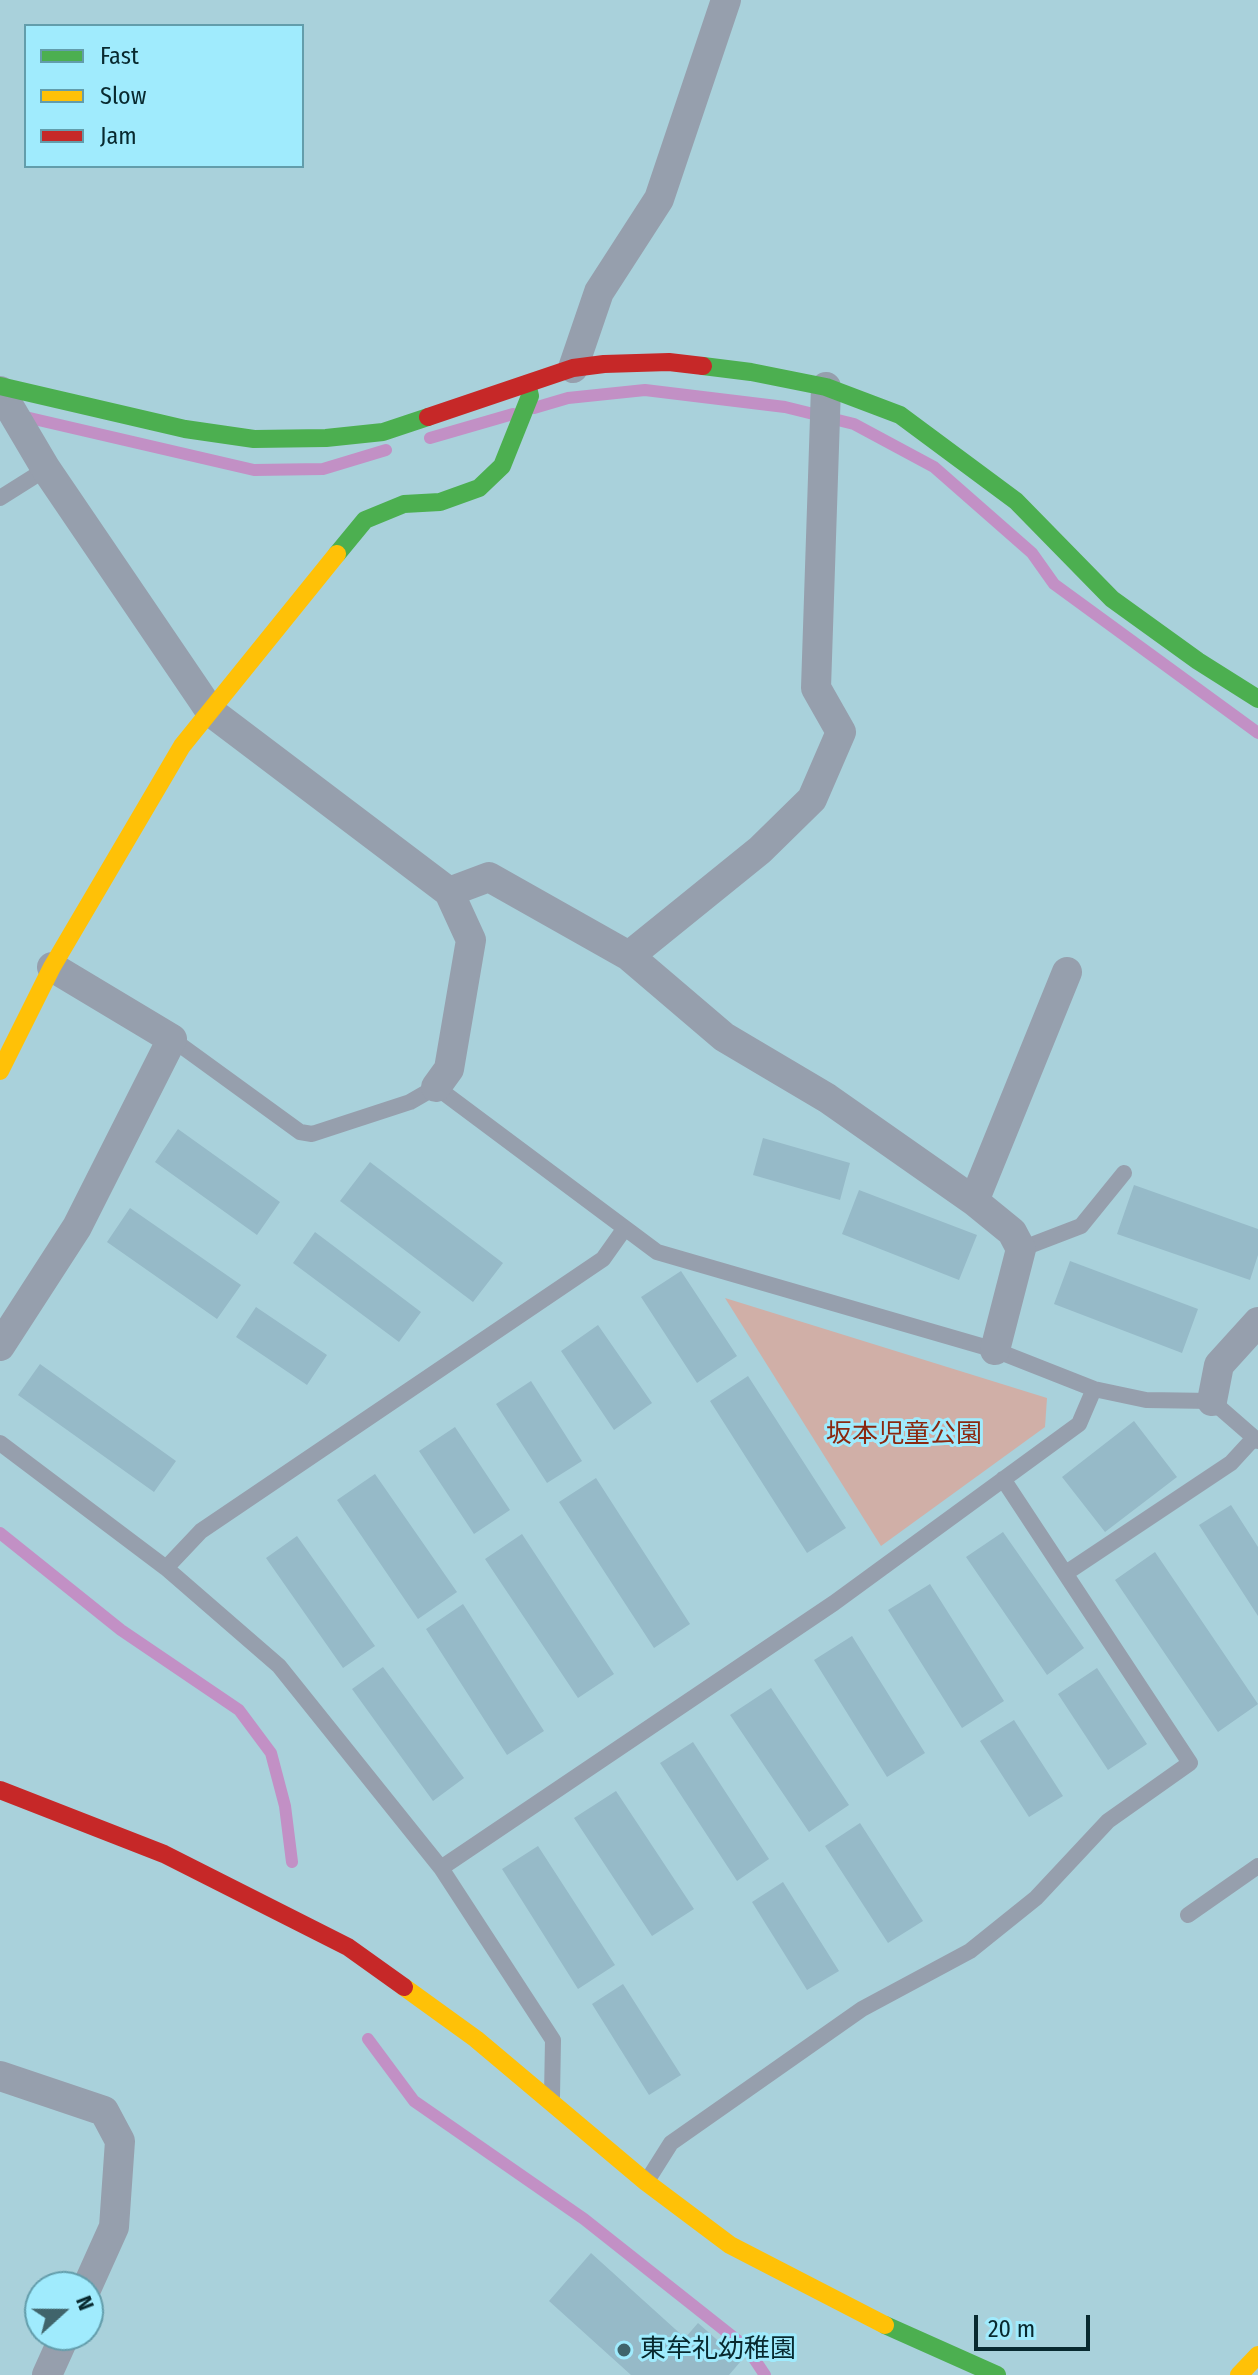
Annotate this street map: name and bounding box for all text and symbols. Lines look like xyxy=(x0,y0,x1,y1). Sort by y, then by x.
legend xyxy=(24,24,304,168)
text: Fast xyxy=(100,42,139,70)
text: Slow xyxy=(100,82,146,110)
text: Jam xyxy=(100,122,137,150)
park label: 坂本児童公園 xyxy=(826,1419,982,1451)
north arrow xyxy=(24,2271,104,2351)
text: N xyxy=(70,2292,100,2314)
scale bar xyxy=(978,2299,1094,2349)
text: 20 m xyxy=(988,2315,1035,2343)
place label: 東牟礼幼稚園 xyxy=(640,2334,796,2366)
marker: 東牟礼幼稚園 xyxy=(615,2341,633,2359)

